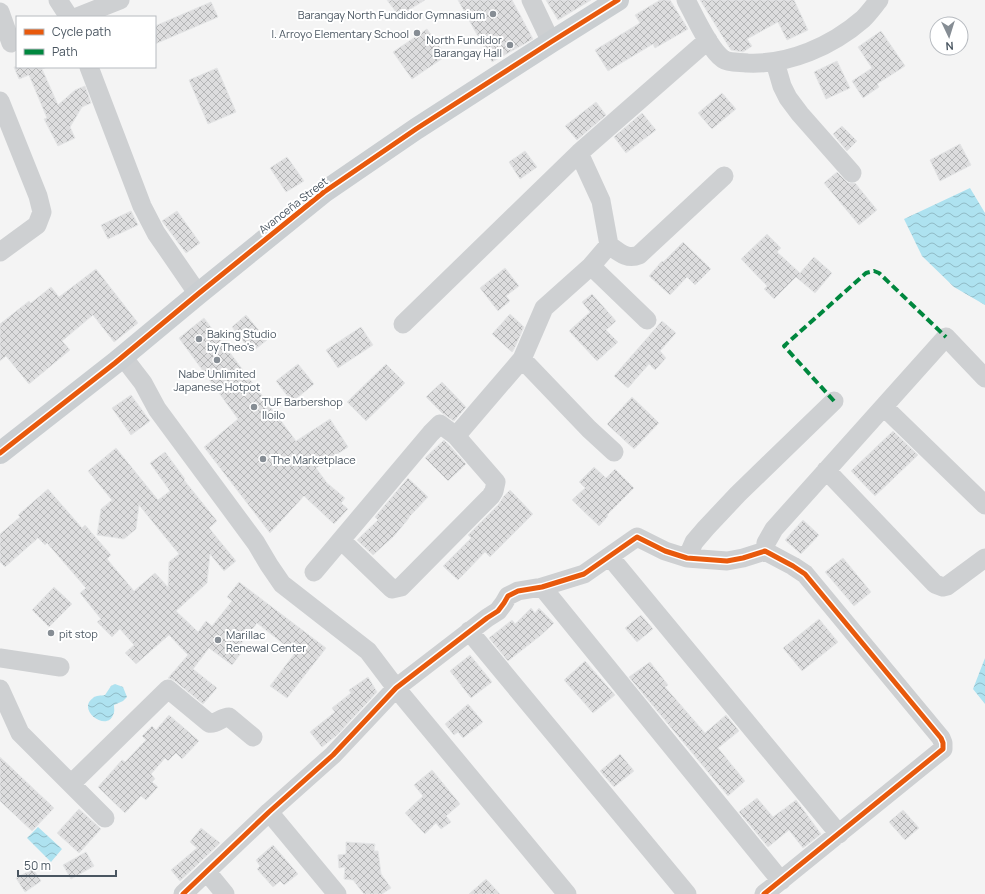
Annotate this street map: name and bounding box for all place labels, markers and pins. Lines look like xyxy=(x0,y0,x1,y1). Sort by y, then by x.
place label: Barangay North Fundidor Gymnasium xyxy=(298,7,485,22)
marker: Barangay North Fundidor Gymnasium xyxy=(488,9,498,19)
place label: I. Arroyo Elementary School xyxy=(271,26,409,41)
marker: I. Arroyo Elementary School xyxy=(412,28,422,38)
place label: North Fundidor Barangay Hall xyxy=(426,32,502,60)
marker: North Fundidor Barangay Hall xyxy=(505,40,515,50)
place label: Baking Studio by Theo's xyxy=(207,326,277,354)
marker: Baking Studio by Theo's xyxy=(194,334,204,344)
marker: Nabe Unlimited Japanese Hotpot xyxy=(212,355,222,365)
place label: Nabe Unlimited Japanese Hotpot xyxy=(173,366,261,394)
place label: TUF Barbershop Iloilo xyxy=(262,394,343,422)
marker: TUF Barbershop Iloilo xyxy=(249,402,259,412)
place label: The Marketplace xyxy=(271,452,356,467)
marker: The Marketplace xyxy=(258,454,268,464)
place label: pit stop xyxy=(59,626,98,641)
place label: Marillac Renewal Center xyxy=(226,627,306,655)
marker: pit stop xyxy=(46,628,56,638)
marker: Marillac Renewal Center xyxy=(213,635,223,645)

